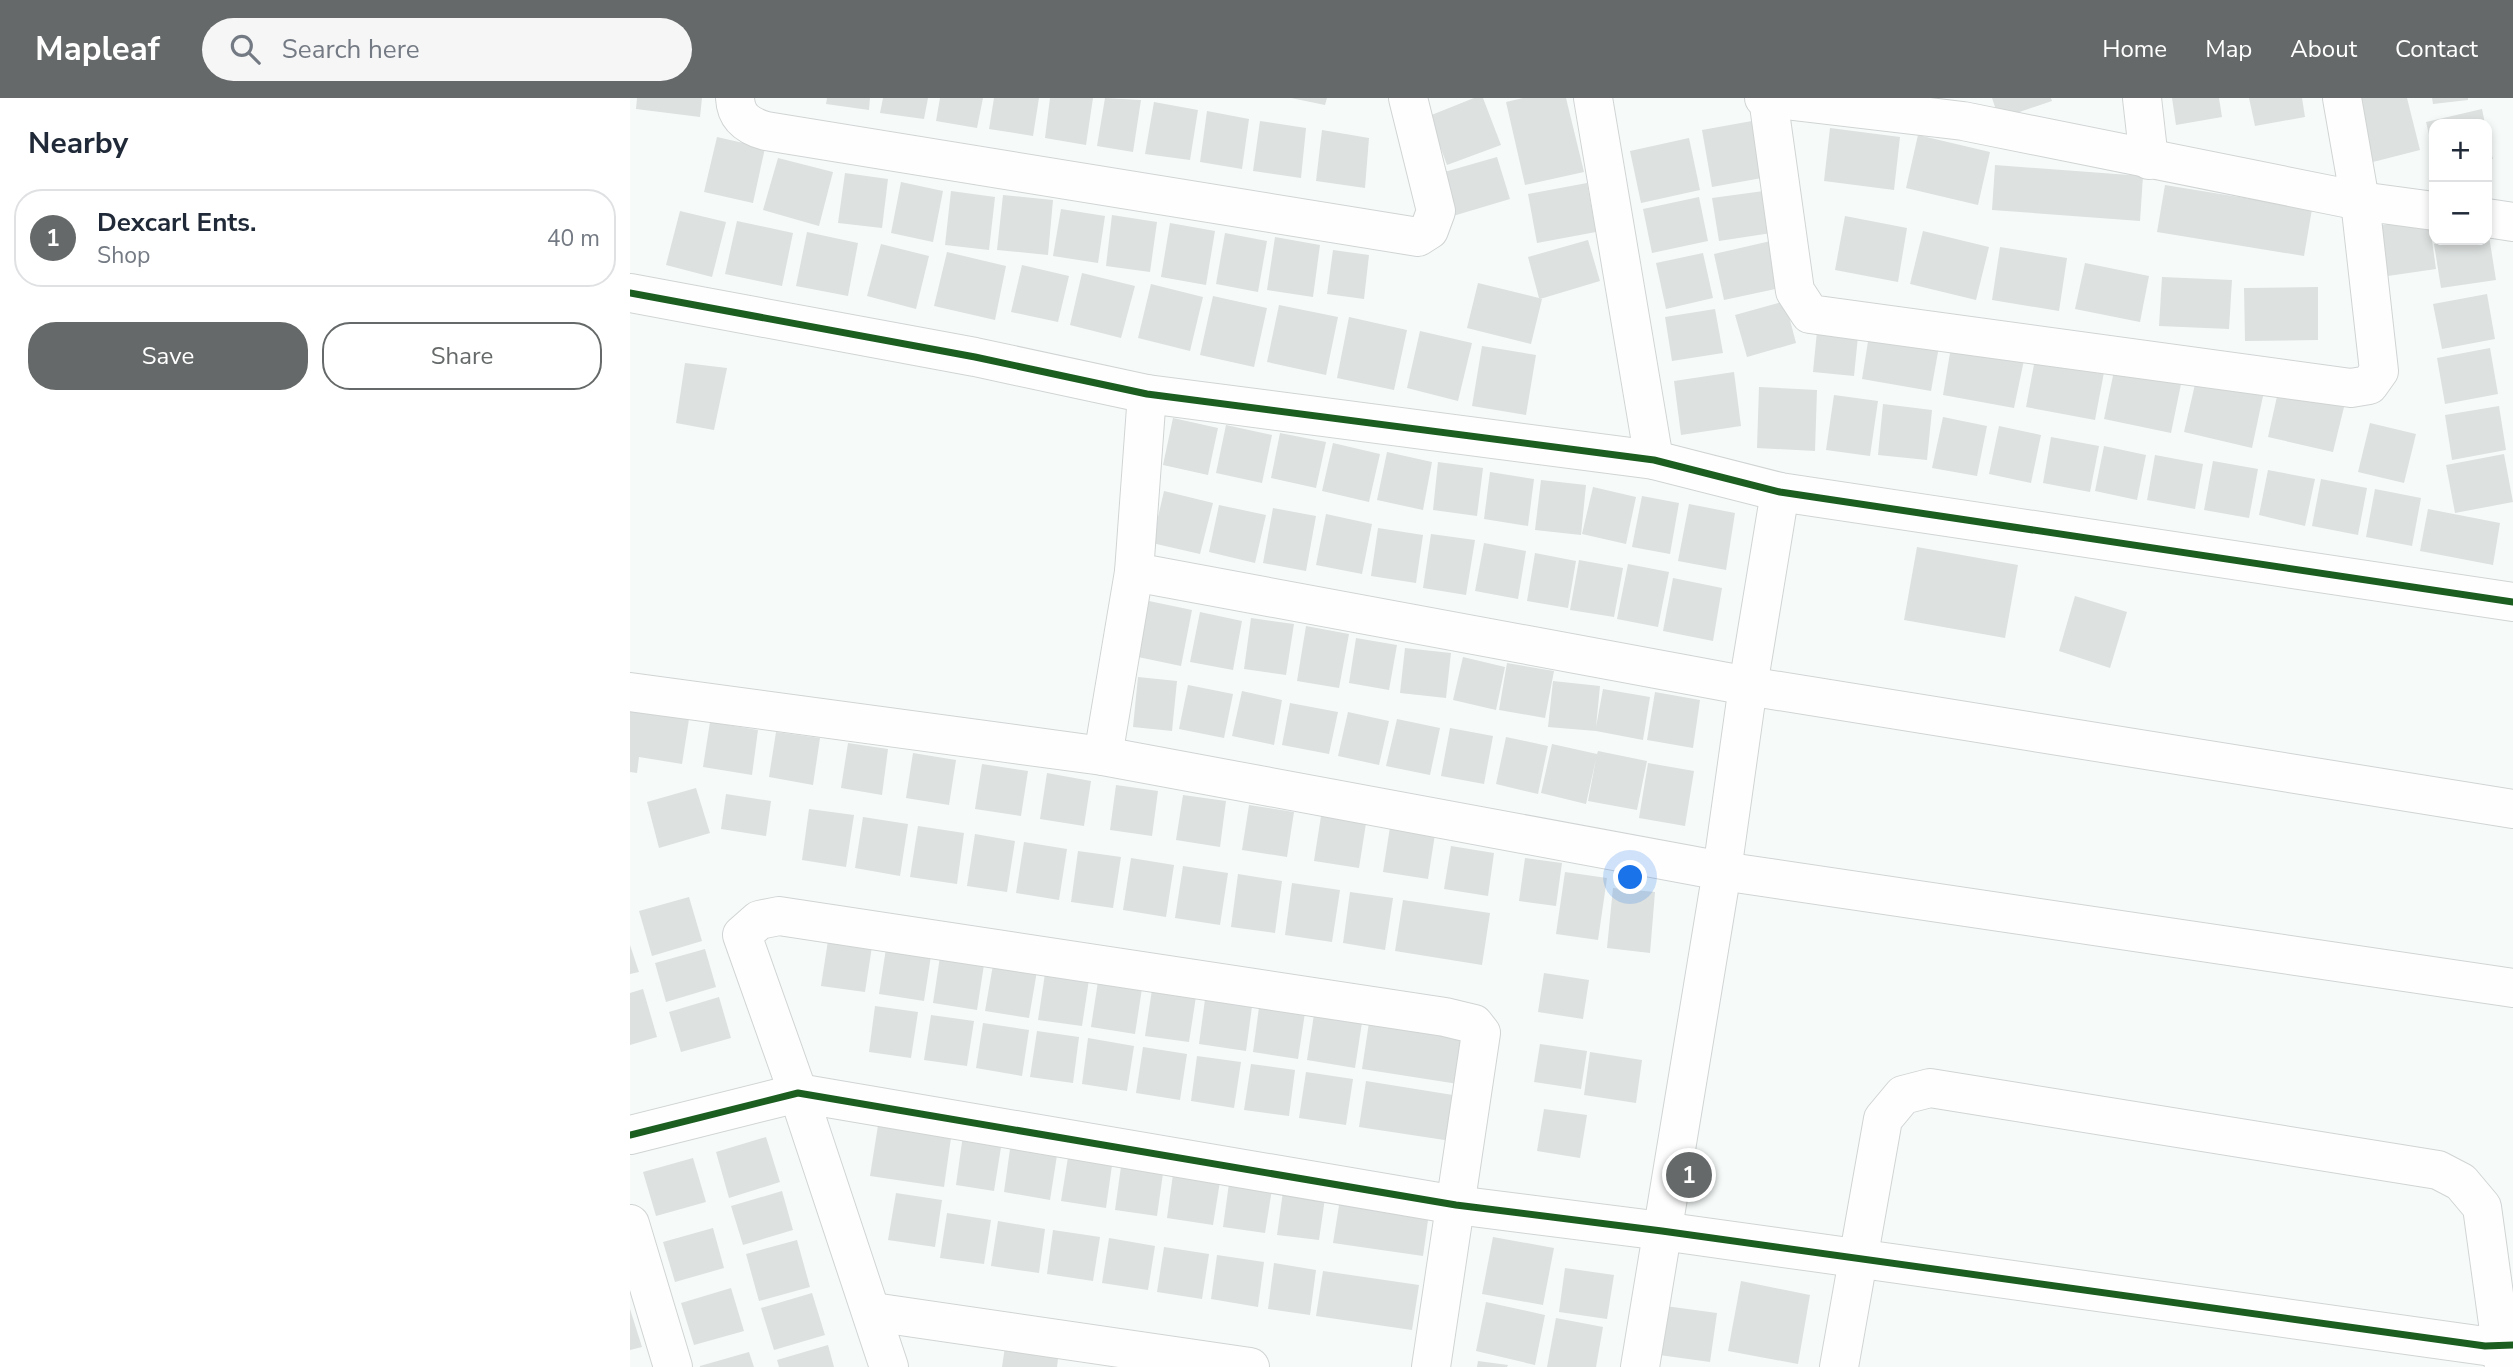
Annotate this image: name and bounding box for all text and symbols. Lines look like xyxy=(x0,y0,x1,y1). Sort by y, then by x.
search box xyxy=(202,18,692,81)
text: Mapleaf xyxy=(35,27,160,72)
icon: search xyxy=(226,30,264,68)
text: Search here xyxy=(282,32,420,67)
text: Home xyxy=(2102,33,2167,65)
text: Map xyxy=(2205,33,2252,65)
text: About xyxy=(2290,33,2357,65)
text: Contact xyxy=(2395,33,2478,65)
map controls xyxy=(2429,119,2492,245)
button: + xyxy=(2429,119,2492,182)
text: Nearby xyxy=(28,123,128,164)
button: − xyxy=(2429,182,2492,245)
text: Dexcarl Ents. xyxy=(97,205,256,240)
text: 1 xyxy=(46,223,60,254)
text: 40 m xyxy=(547,223,600,254)
text: Shop xyxy=(97,240,150,271)
button: Save xyxy=(28,322,308,390)
button: Share xyxy=(322,322,602,390)
your location xyxy=(1613,860,1647,894)
pin: 1 xyxy=(1666,1149,1712,1201)

